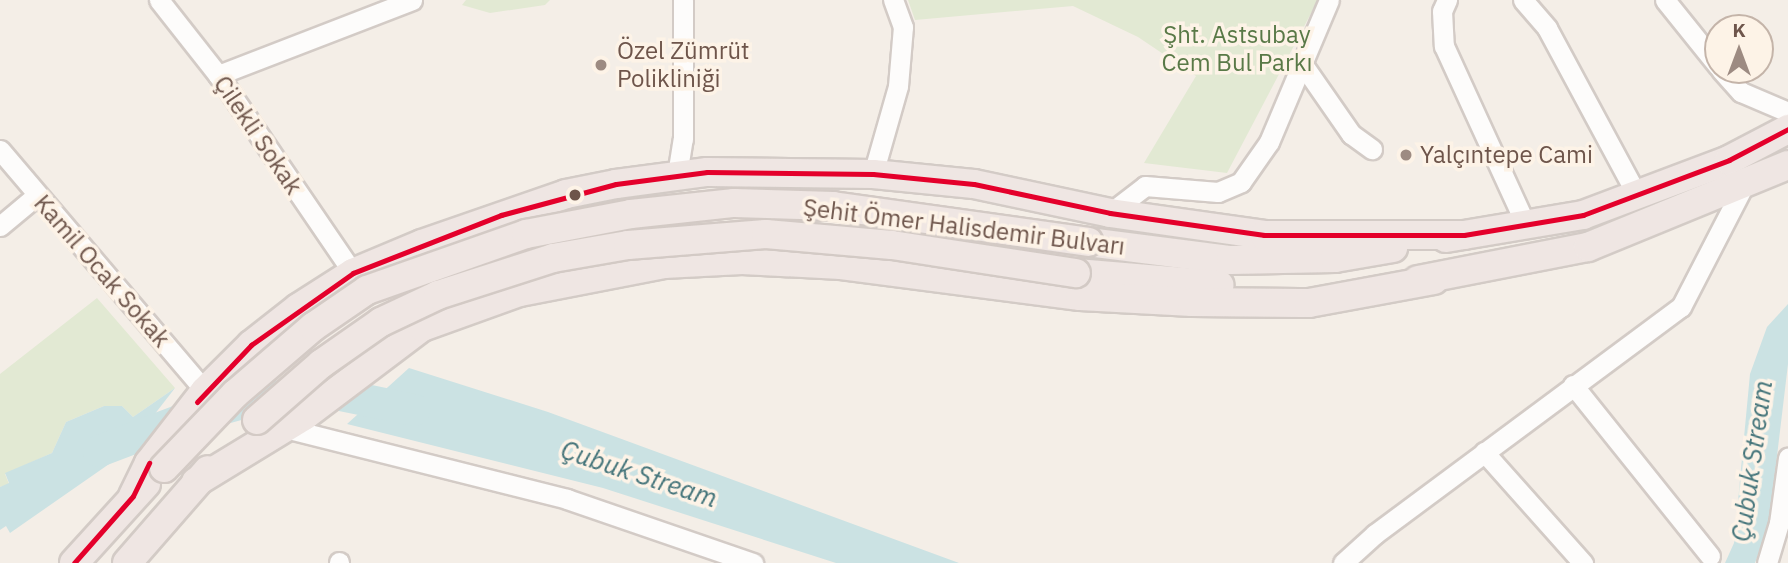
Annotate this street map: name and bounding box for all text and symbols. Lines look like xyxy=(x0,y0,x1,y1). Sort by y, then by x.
north arrow xyxy=(1704,14,1774,84)
text: K xyxy=(1732,18,1746,42)
park label: Şht. Astsubay Cem Bul Parkı xyxy=(1162,21,1312,77)
place label: Özel Zümrüt Polikliniği xyxy=(617,37,750,93)
marker: Özel Zümrüt Polikliniği xyxy=(591,55,611,75)
street label: Çilekli Sokak xyxy=(208,70,308,200)
place label: Yalçıntepe Cami xyxy=(1420,141,1593,169)
marker: Yalçıntepe Cami xyxy=(1398,147,1414,163)
unlabelled marker xyxy=(568,188,582,202)
street label: Kamil Ocak Sokak xyxy=(28,189,176,353)
street label: Şehit Ömer Halisdemir Bulvarı xyxy=(802,193,1126,261)
water label: Çubuk Stream xyxy=(1725,378,1779,544)
water label: Çubuk Stream xyxy=(557,434,721,514)

